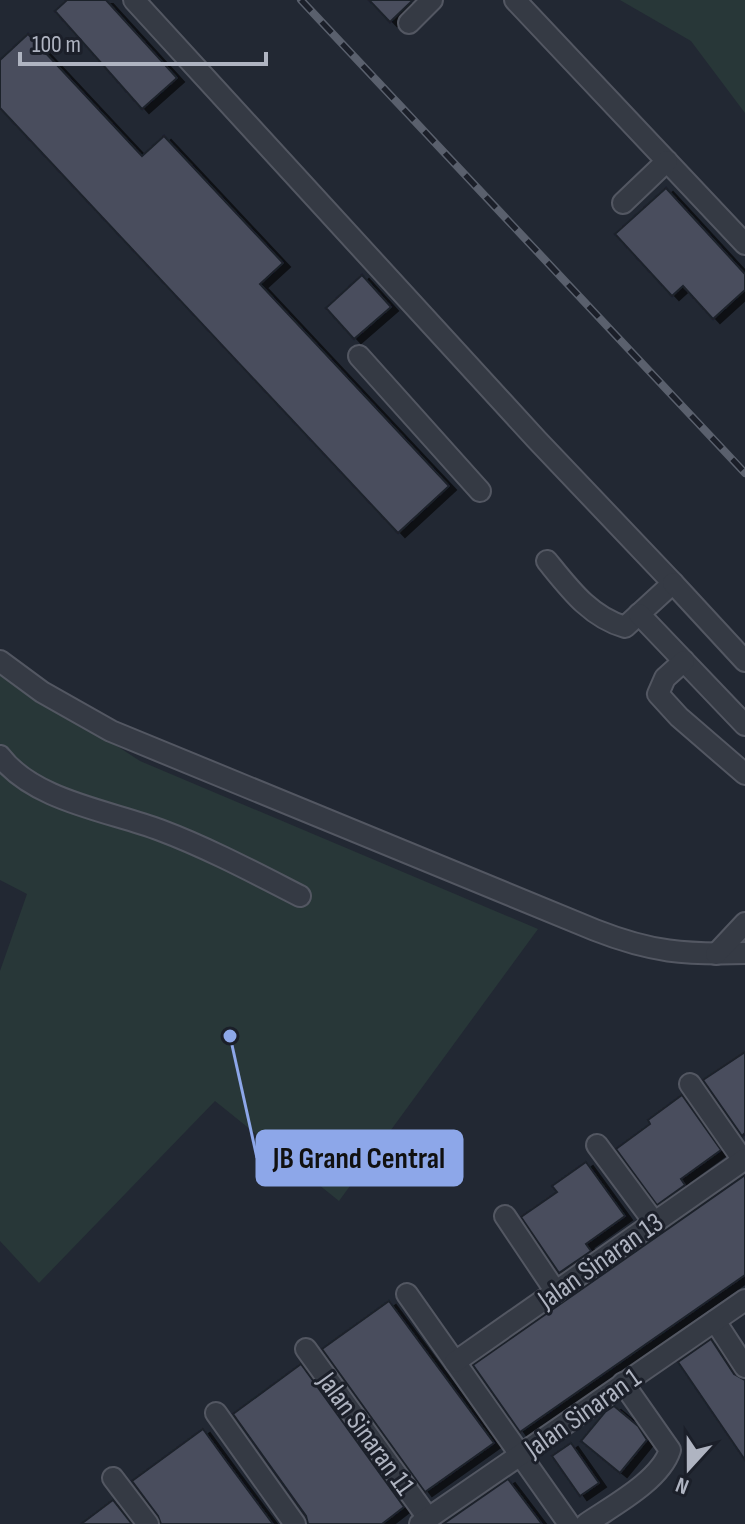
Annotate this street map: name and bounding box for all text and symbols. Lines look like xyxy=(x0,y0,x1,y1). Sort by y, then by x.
scale bar xyxy=(20,16,266,66)
text: 100 m xyxy=(32,30,81,59)
callout: JB Grand Central xyxy=(257,1131,462,1185)
text: JB Grand Central xyxy=(272,1141,445,1177)
street label: Jalan Sinaran 13 xyxy=(531,1206,670,1317)
street label: Jalan Sinaran 1 xyxy=(518,1361,647,1466)
street label: Jalan Sinaran 11 xyxy=(310,1365,421,1502)
north arrow xyxy=(649,1428,729,1508)
text: N xyxy=(672,1471,693,1500)

